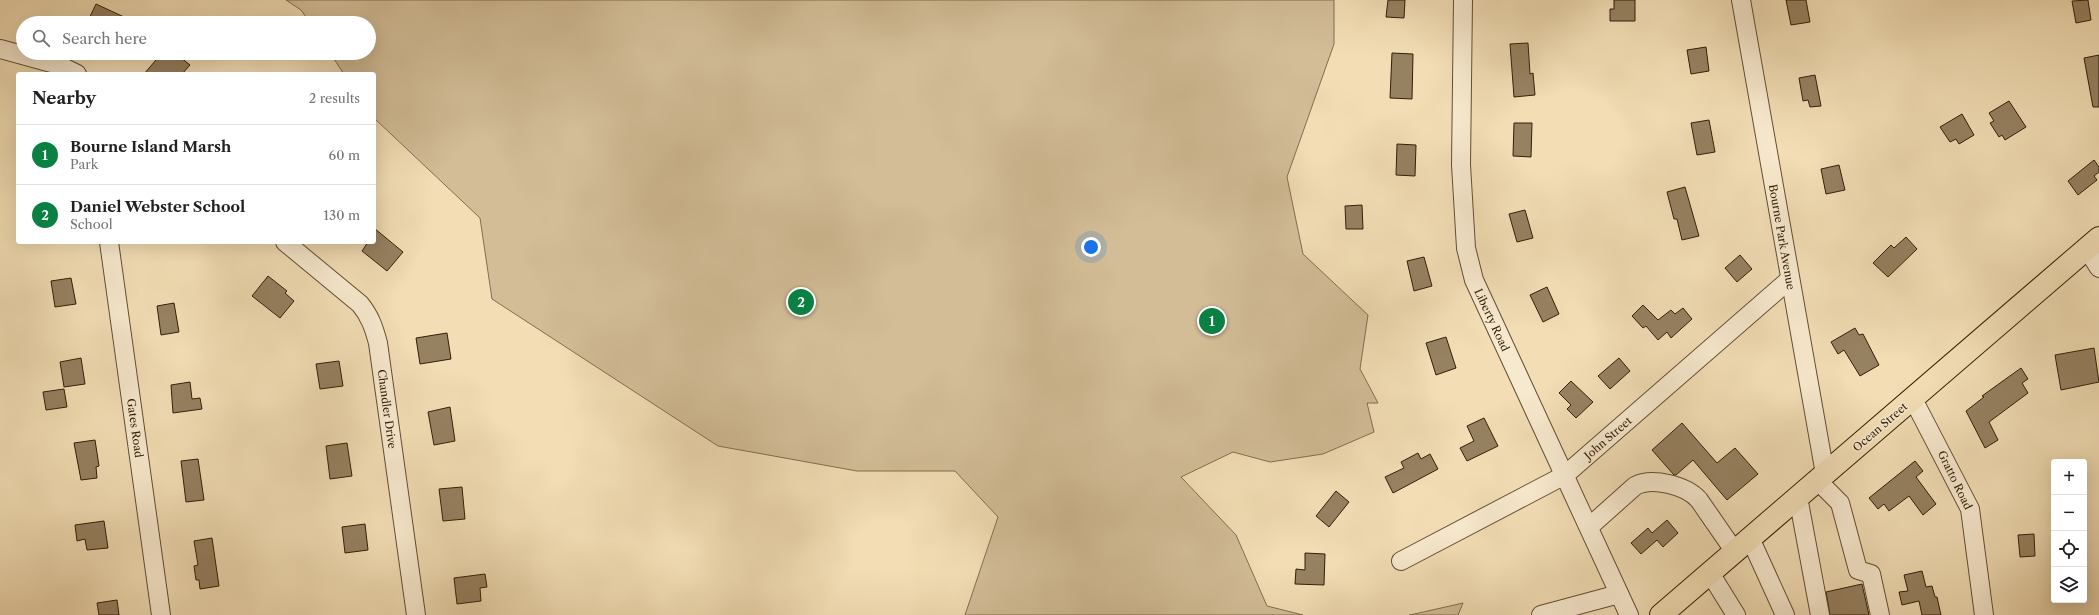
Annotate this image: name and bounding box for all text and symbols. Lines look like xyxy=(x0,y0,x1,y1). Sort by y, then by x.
search box xyxy=(16,16,376,60)
icon: search xyxy=(30,27,52,49)
text: Search here xyxy=(62,29,147,48)
text: Nearby xyxy=(32,88,96,108)
text: 2 results xyxy=(309,90,360,106)
text: Bourne Island Marsh xyxy=(70,137,231,156)
text: 1 xyxy=(42,147,48,163)
text: 60 m xyxy=(329,147,360,163)
text: Park xyxy=(70,156,98,172)
street label: Bourne Park Avenue xyxy=(1766,183,1798,291)
text: Daniel Webster School xyxy=(70,197,245,216)
text: 2 xyxy=(41,207,49,223)
text: 130 m xyxy=(324,207,360,223)
text: School xyxy=(70,216,113,232)
your location xyxy=(1081,237,1101,257)
street label: Liberty Road xyxy=(1471,286,1513,354)
pin: 2 xyxy=(788,287,814,317)
pin: 1 xyxy=(1199,306,1225,336)
street label: Chandler Drive xyxy=(374,368,400,450)
street label: Gates Road xyxy=(124,397,146,459)
street label: Ocean Street xyxy=(1850,399,1910,455)
street label: John Street xyxy=(1580,413,1635,464)
street label: Gratto Road xyxy=(1935,448,1975,512)
map controls xyxy=(2051,459,2087,603)
button: + xyxy=(2051,459,2087,495)
button: − xyxy=(2051,495,2087,531)
button: locate xyxy=(2051,531,2087,567)
button: layers xyxy=(2051,567,2087,603)

